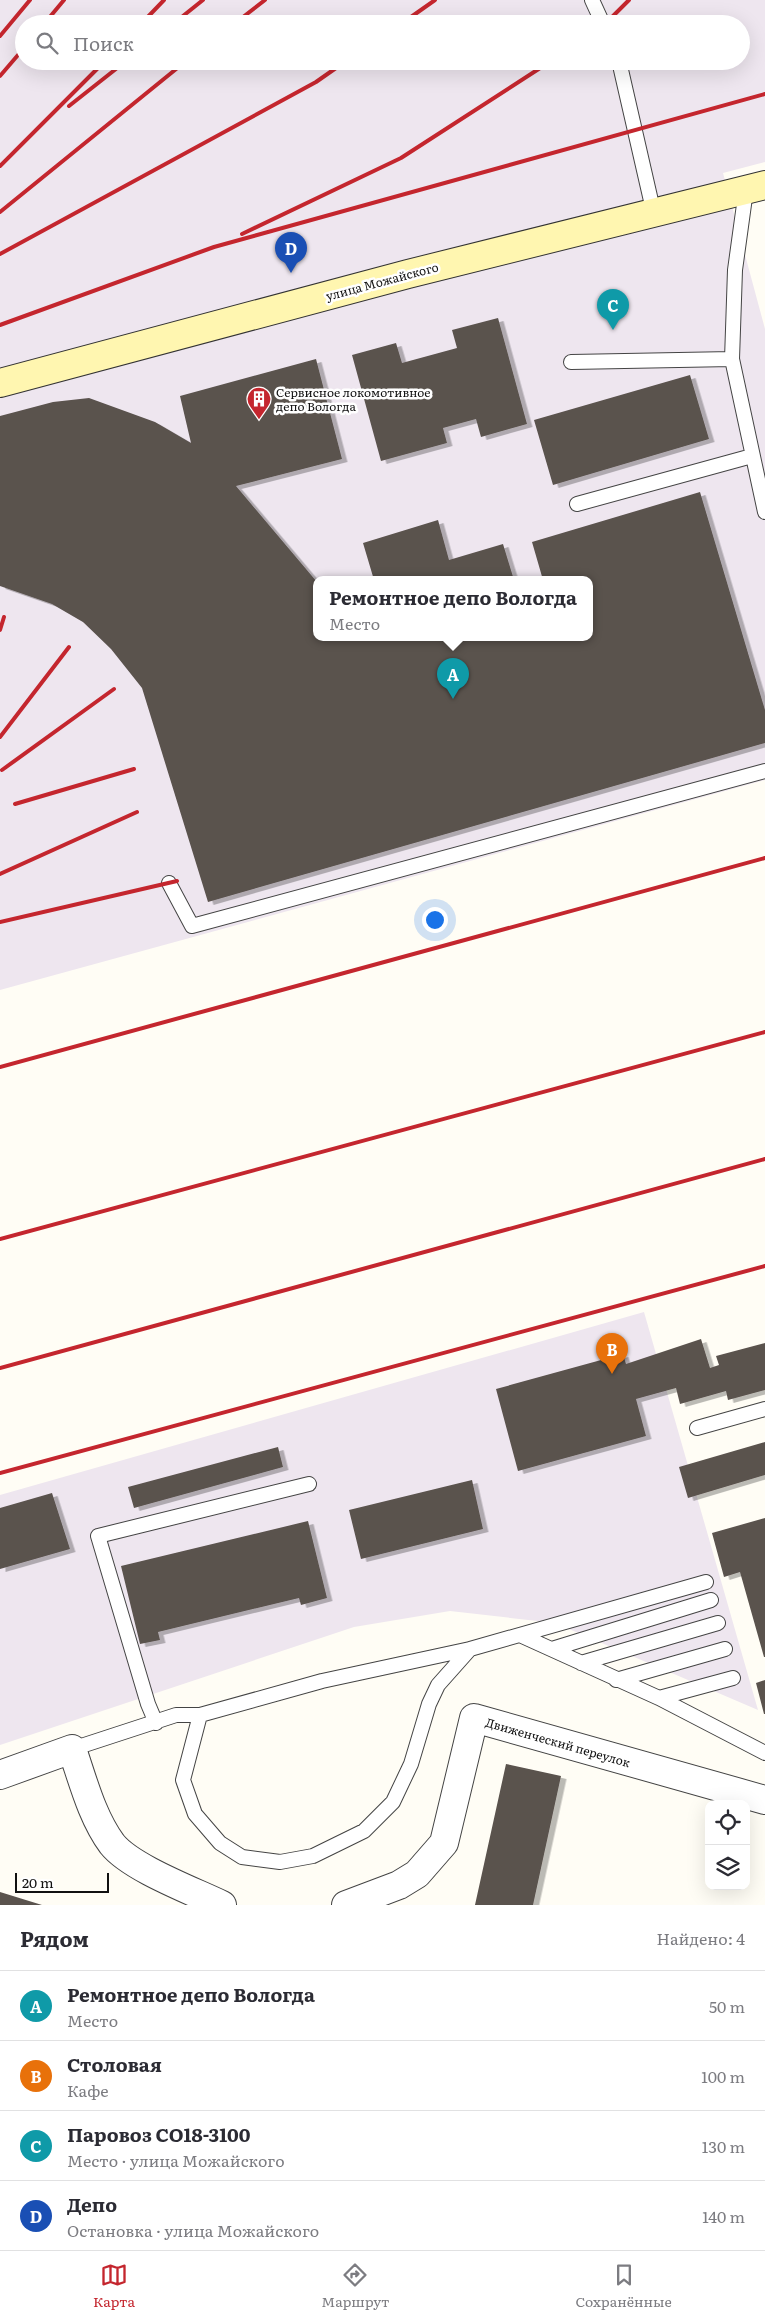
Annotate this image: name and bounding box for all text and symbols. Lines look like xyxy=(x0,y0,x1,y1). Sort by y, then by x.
search box xyxy=(15,15,750,70)
icon: search xyxy=(33,29,61,57)
text: Поиск xyxy=(73,29,134,57)
pin: D xyxy=(275,232,307,273)
street label: улица Можайского xyxy=(324,257,440,305)
pin: C xyxy=(597,289,629,330)
place label: Сервисное локомотивное депо Вологда xyxy=(276,383,431,415)
building icon: Сервисное локомотивное депо Вологда xyxy=(246,386,272,420)
popup xyxy=(313,576,593,641)
text: Ремонтное депо Вологда xyxy=(329,583,577,611)
text: Место xyxy=(329,611,380,635)
pin: A xyxy=(437,658,469,699)
your location xyxy=(422,907,448,933)
pin: B xyxy=(596,1333,628,1374)
street label: Движенческий переулок xyxy=(484,1713,632,1771)
map controls xyxy=(705,1800,750,1890)
button: locate xyxy=(705,1800,750,1845)
button: layers xyxy=(705,1845,750,1890)
scale bar xyxy=(15,1870,109,1893)
text: 20 m xyxy=(22,1872,54,1892)
text: Рядом xyxy=(20,1922,89,1953)
text: Найдено: 4 xyxy=(657,1926,745,1950)
text: Ремонтное депо Вологда xyxy=(67,1980,315,2008)
text: A xyxy=(30,1994,42,2018)
text: 50 m xyxy=(709,1994,745,2018)
text: Место xyxy=(67,2008,118,2032)
text: Столовая xyxy=(67,2050,162,2078)
text: B xyxy=(30,2064,42,2088)
text: 100 m xyxy=(701,2064,745,2088)
text: Кафе xyxy=(67,2078,109,2102)
text: Паровоз СО18-3100 xyxy=(67,2120,250,2148)
text: C xyxy=(30,2134,42,2158)
text: 130 m xyxy=(702,2134,745,2158)
text: Место · улица Можайского xyxy=(67,2148,285,2172)
text: Депо xyxy=(67,2190,117,2218)
text: D xyxy=(30,2204,42,2228)
text: 140 m xyxy=(702,2204,745,2228)
text: Остановка · улица Можайского xyxy=(67,2218,319,2242)
tab: Карта xyxy=(93,2261,135,2311)
tab: Маршрут xyxy=(321,2261,389,2311)
tab: Сохранённые xyxy=(576,2261,672,2311)

